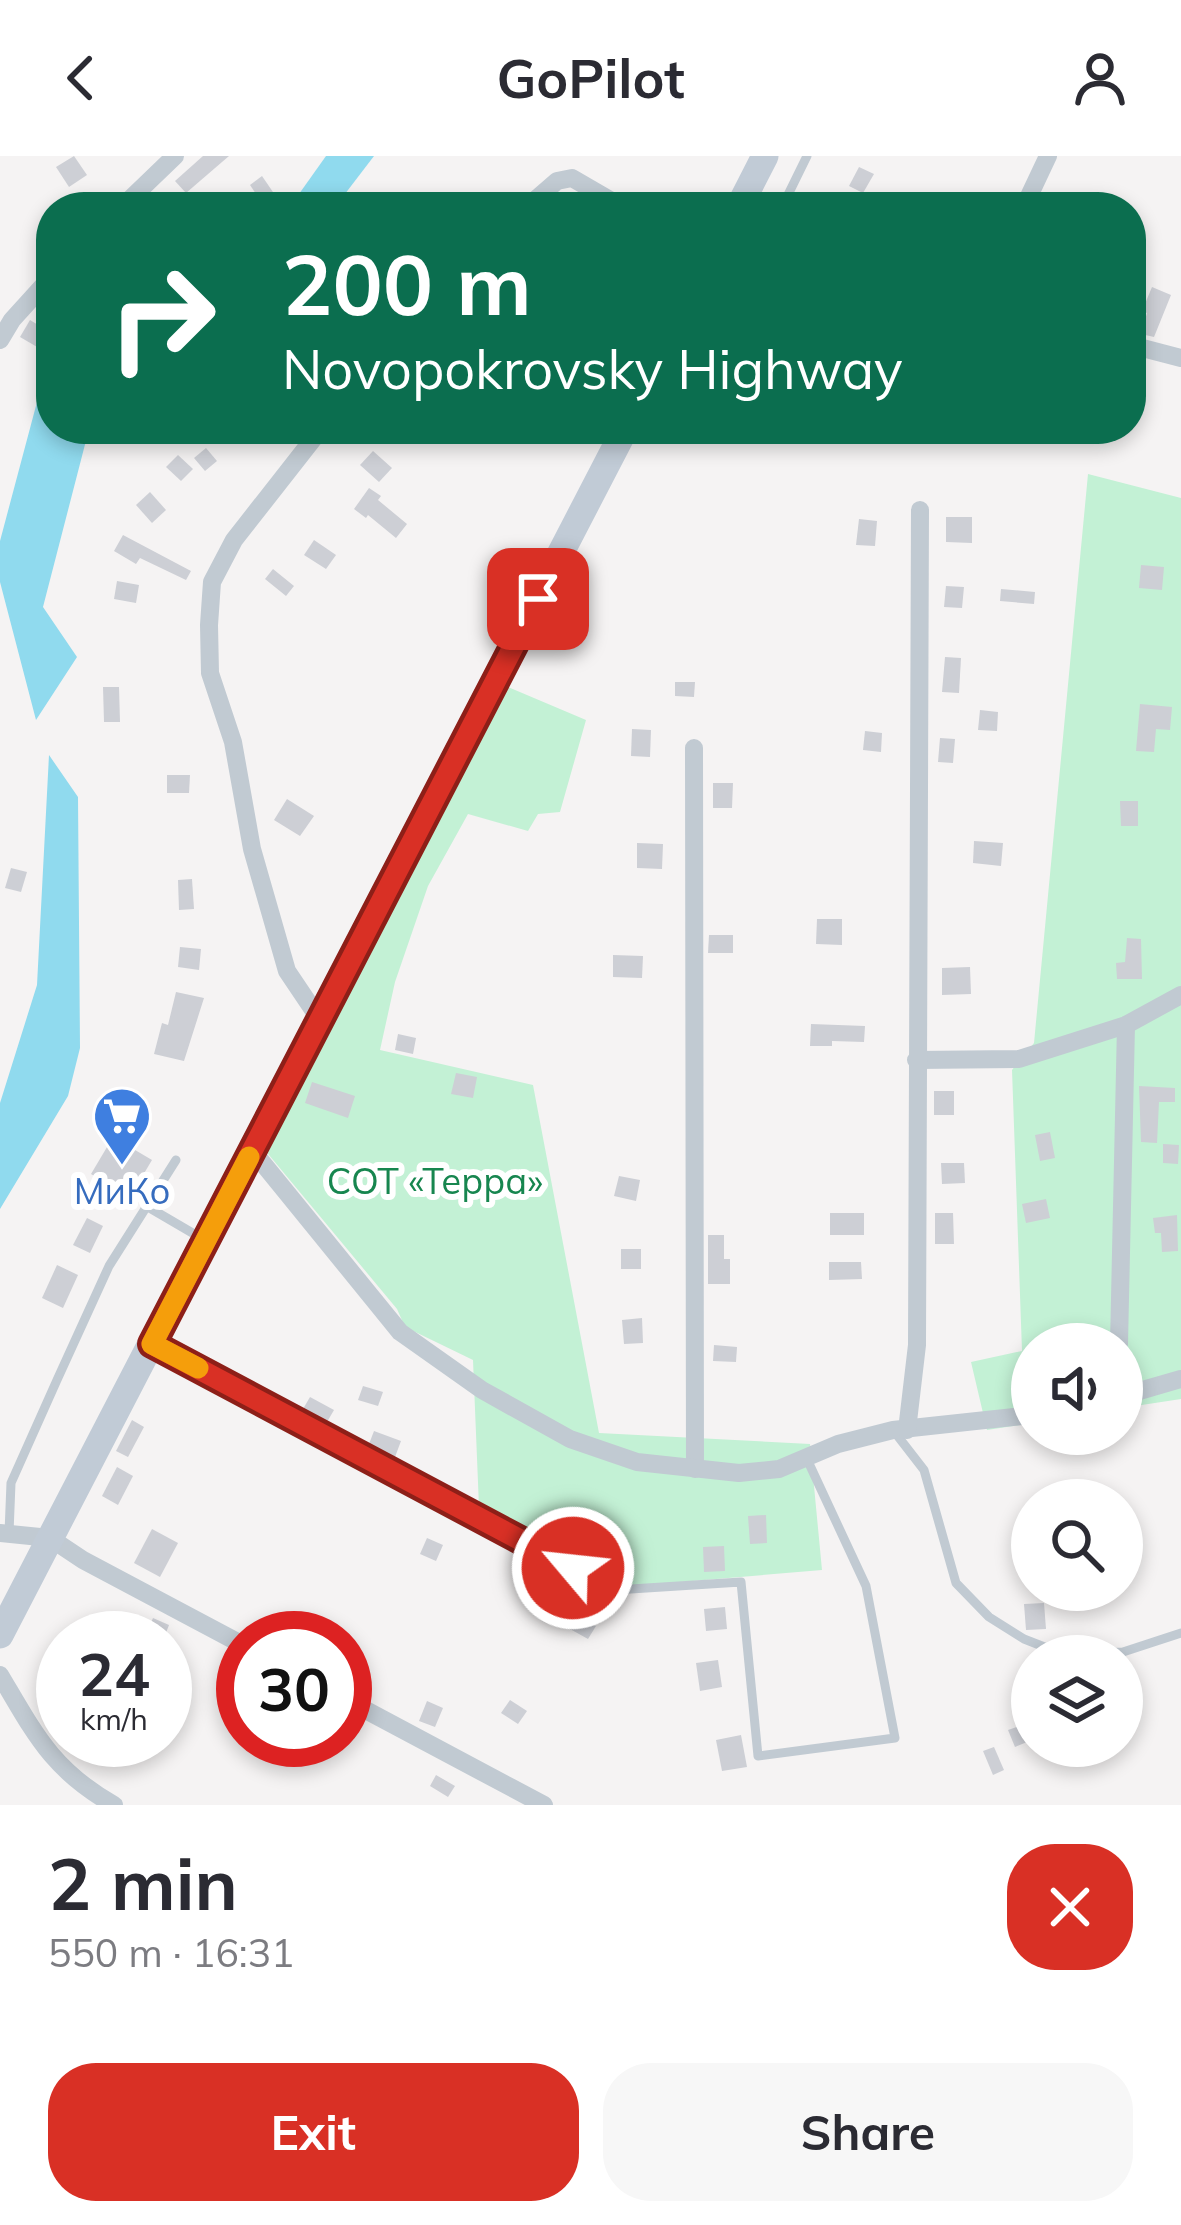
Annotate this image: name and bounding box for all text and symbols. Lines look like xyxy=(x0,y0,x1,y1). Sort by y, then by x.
text: GoPilot xyxy=(496,44,685,112)
icon: back xyxy=(48,45,114,111)
icon: person xyxy=(1067,45,1133,111)
text: 200 m xyxy=(282,231,532,336)
icon: right xyxy=(84,240,240,396)
text: Novopokrovsky Highway xyxy=(282,335,903,403)
pin xyxy=(487,548,589,650)
icon: arrive xyxy=(505,566,571,632)
supermarket icon: МиКо xyxy=(91,1085,153,1167)
park label: СОТ «Терра» xyxy=(327,1158,543,1203)
place label: МиКо xyxy=(74,1168,170,1213)
map controls xyxy=(1011,1323,1143,1767)
button: sound xyxy=(1011,1323,1143,1455)
button: search xyxy=(1011,1479,1143,1611)
position arrow xyxy=(510,1505,636,1631)
speed limit sign: 30 xyxy=(216,1611,372,1767)
button: layers xyxy=(1011,1635,1143,1767)
text: 24 xyxy=(78,1636,150,1711)
text: km/h xyxy=(80,1700,148,1738)
text: 2 min xyxy=(48,1838,238,1928)
button: close xyxy=(1007,1844,1133,1970)
text: 550 m · 16:31 xyxy=(48,1928,294,1977)
button: Exit xyxy=(48,2063,579,2201)
button: Share xyxy=(603,2063,1133,2201)

